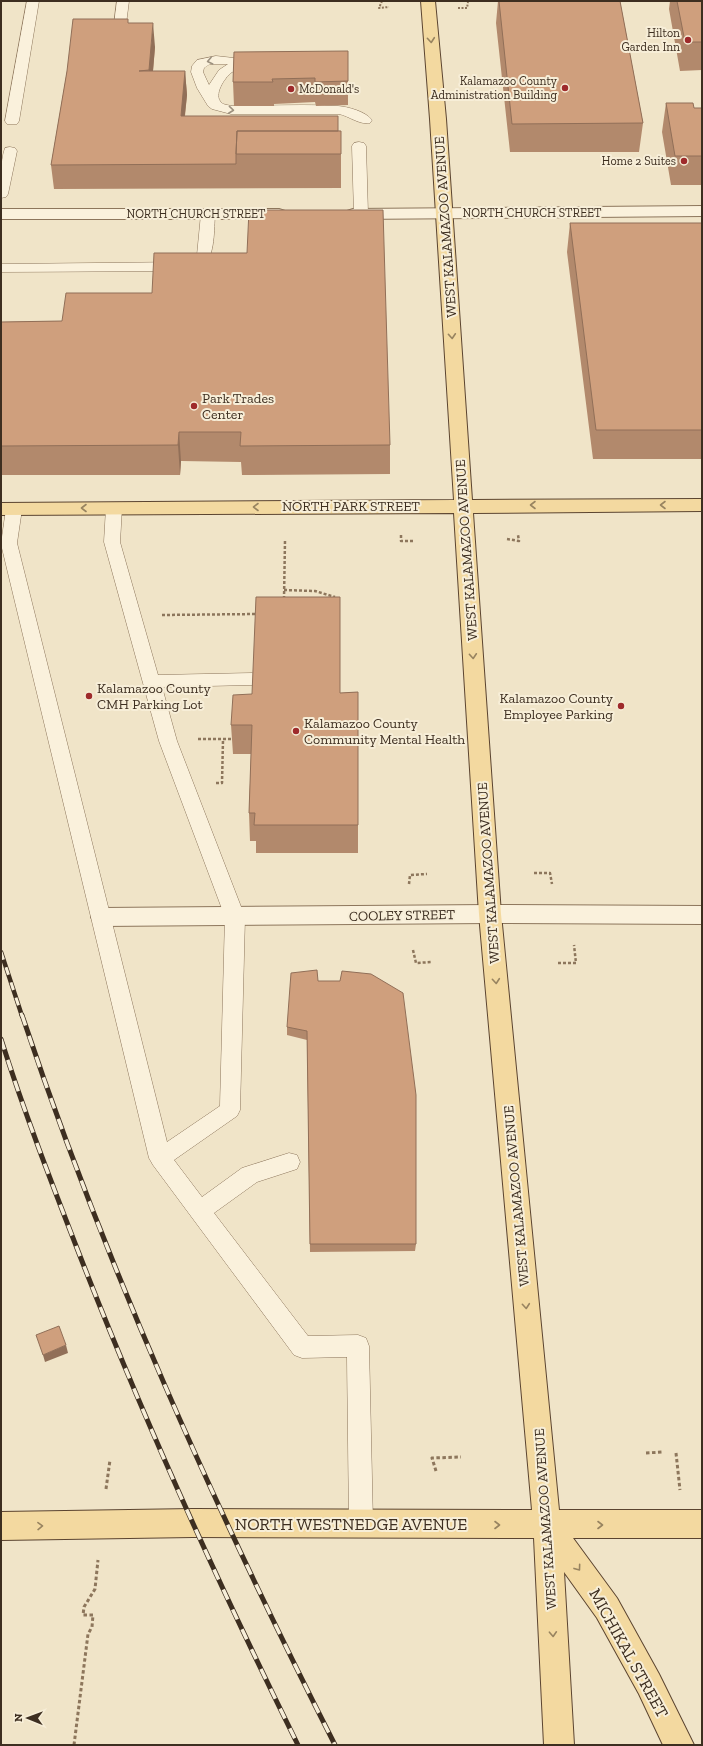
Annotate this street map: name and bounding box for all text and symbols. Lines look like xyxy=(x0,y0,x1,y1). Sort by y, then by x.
place label: Hilton Garden Inn xyxy=(621,26,680,54)
marker: Hilton Garden Inn xyxy=(683,35,693,45)
one-way arrow xyxy=(426,37,435,43)
one-way arrow xyxy=(206,57,213,65)
place label: Kalamazoo County Administration Building xyxy=(431,74,558,102)
place label: McDonald's xyxy=(299,82,359,96)
marker: Kalamazoo County Administration Building xyxy=(560,83,570,93)
marker: McDonald's xyxy=(286,84,296,94)
one-way arrow xyxy=(228,105,235,114)
street label: WEST KALAMAZOO AVENUE xyxy=(431,136,460,318)
place label: Home 2 Suites xyxy=(602,154,676,168)
marker: Home 2 Suites xyxy=(679,156,689,166)
street label: NORTH CHURCH STREET xyxy=(463,206,602,220)
street label: NORTH CHURCH STREET xyxy=(127,207,266,221)
one-way arrow xyxy=(448,333,457,339)
place label: Park Trades Center xyxy=(202,390,274,423)
marker: Park Trades Center xyxy=(189,401,199,411)
street label: WEST KALAMAZOO AVENUE xyxy=(452,459,481,641)
street label: NORTH PARK STREET xyxy=(282,498,420,515)
one-way arrow xyxy=(530,501,536,509)
one-way arrow xyxy=(660,501,666,509)
one-way arrow xyxy=(253,503,259,511)
one-way arrow xyxy=(81,504,87,512)
one-way arrow xyxy=(468,653,477,659)
place label: Kalamazoo County CMH Parking Lot xyxy=(97,680,211,713)
place label: Kalamazoo County Employee Parking xyxy=(499,690,614,723)
marker: Kalamazoo County CMH Parking Lot xyxy=(84,691,94,701)
marker: Kalamazoo County Employee Parking xyxy=(616,701,626,711)
place label: Kalamazoo County Community Mental Health xyxy=(304,715,465,748)
marker: Kalamazoo County Community Mental Health xyxy=(291,726,301,736)
street label: WEST KALAMAZOO AVENUE xyxy=(474,782,503,964)
street label: COOLEY STREET xyxy=(349,906,456,925)
one-way arrow xyxy=(491,978,500,984)
street label: WEST KALAMAZOO AVENUE xyxy=(500,1105,533,1287)
one-way arrow xyxy=(522,1303,531,1309)
street label: WEST KALAMAZOO AVENUE xyxy=(531,1428,560,1610)
street label: NORTH WESTNEDGE AVENUE xyxy=(235,1514,467,1534)
one-way arrow xyxy=(37,1521,43,1530)
one-way arrow xyxy=(494,1521,500,1529)
one-way arrow xyxy=(597,1521,603,1529)
one-way arrow xyxy=(573,1564,581,1571)
street label: MICHIKAL STREET xyxy=(585,1585,673,1722)
one-way arrow xyxy=(549,1631,557,1637)
north arrow xyxy=(8,1698,48,1738)
text: N xyxy=(12,1713,25,1722)

